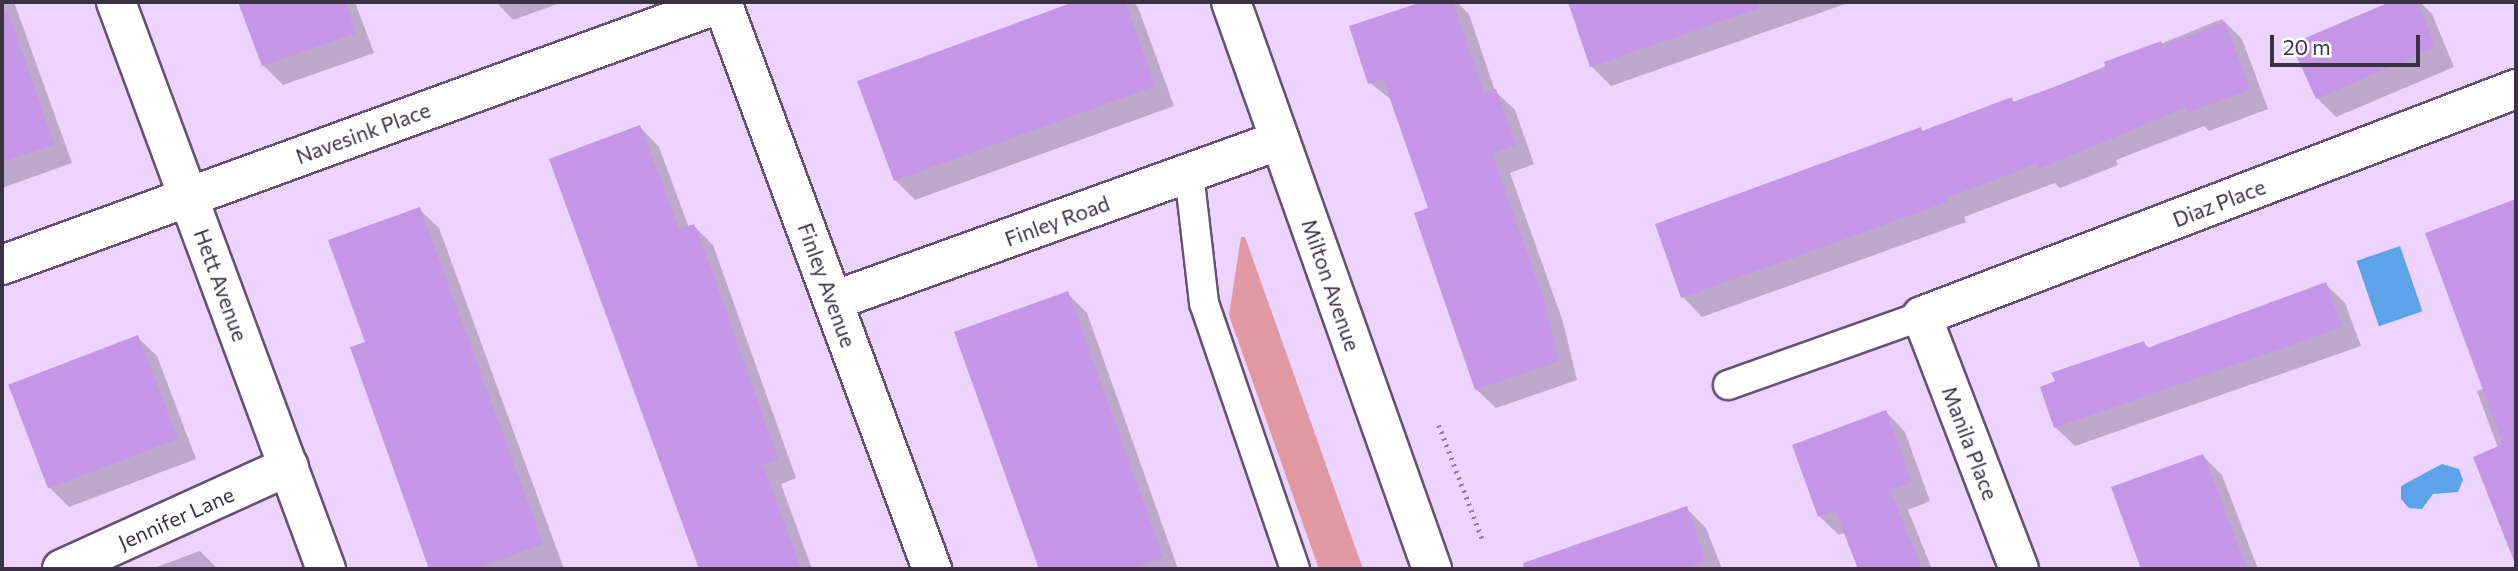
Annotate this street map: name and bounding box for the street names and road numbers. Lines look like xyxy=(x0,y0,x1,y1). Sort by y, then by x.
street label: Navesink Place xyxy=(292,97,434,169)
street label: Diaz Place xyxy=(2169,174,2269,232)
street label: Finley Road xyxy=(1001,190,1113,252)
street label: Milton Avenue xyxy=(1297,216,1365,354)
street label: Finley Avenue xyxy=(793,219,861,351)
street label: Hett Avenue xyxy=(189,225,253,345)
street label: Manila Place xyxy=(1937,383,2003,503)
street label: Jennifer Lane xyxy=(114,481,238,555)

